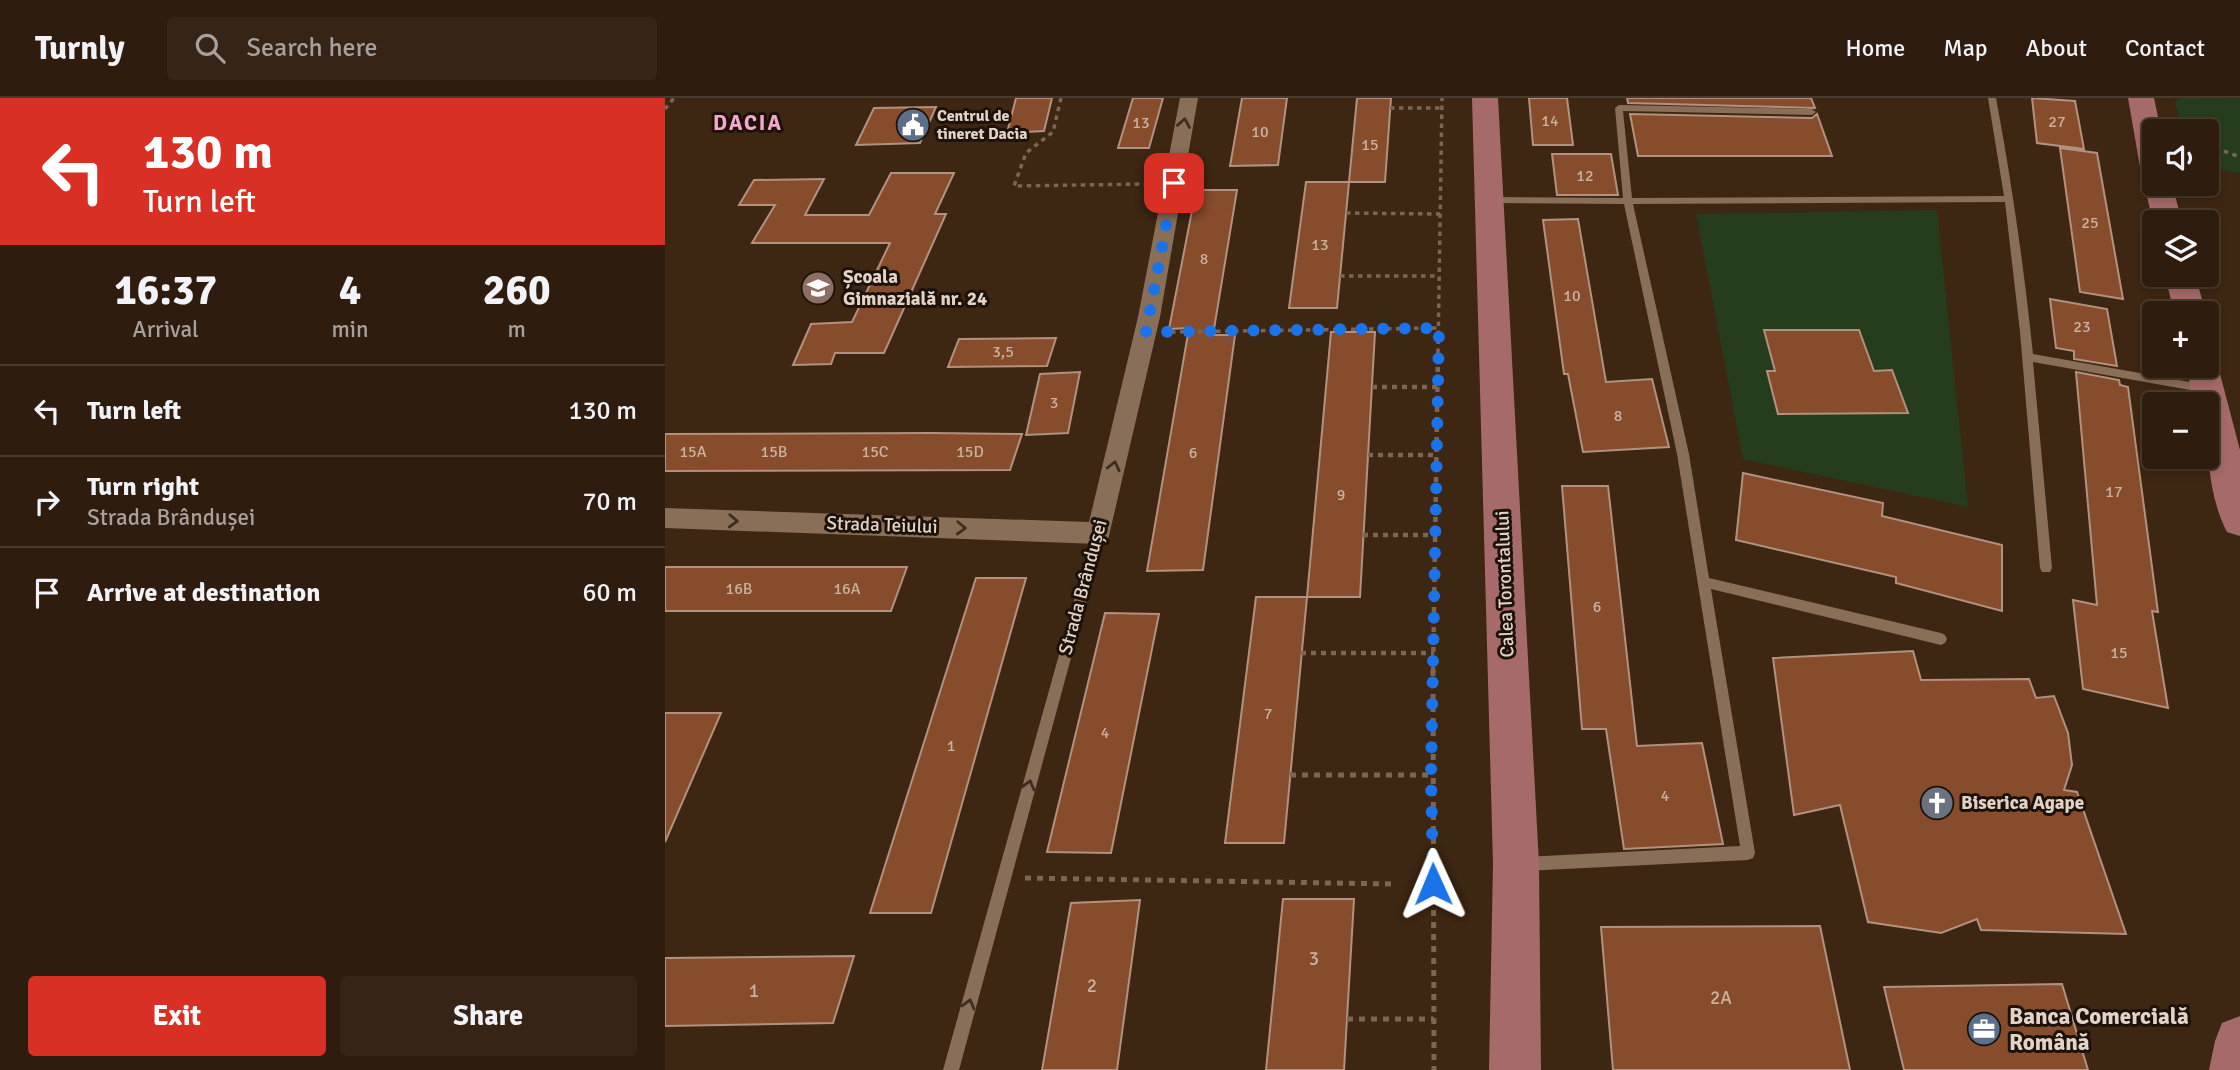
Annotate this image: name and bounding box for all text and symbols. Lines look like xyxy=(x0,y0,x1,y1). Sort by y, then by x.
search box xyxy=(167,17,657,80)
text: Turnly xyxy=(35,28,125,69)
icon: search xyxy=(191,29,229,67)
text: Search here xyxy=(247,32,378,64)
text: Home xyxy=(1845,33,1905,63)
text: Map xyxy=(1943,33,1988,63)
text: About xyxy=(2026,33,2087,63)
text: Contact xyxy=(2125,33,2205,63)
public building icon: Centrul de tineret Dacia xyxy=(894,106,932,144)
place label: Centrul de tineret Dacia xyxy=(936,106,1027,144)
district label: DACIA xyxy=(713,110,783,136)
house number: 14 xyxy=(1541,111,1559,131)
house number: 27 xyxy=(2048,112,2066,132)
house number: 13 xyxy=(1132,113,1150,133)
one-way arrow xyxy=(1176,117,1191,129)
map controls xyxy=(2142,119,2219,469)
button: sound xyxy=(2142,119,2219,196)
text: 130 m xyxy=(143,122,273,182)
house number: 10 xyxy=(1251,122,1269,142)
icon: left xyxy=(28,126,119,217)
house number: 15 xyxy=(1361,135,1379,155)
pin xyxy=(1144,153,1204,213)
icon: arrive xyxy=(1155,164,1193,202)
house number: 12 xyxy=(1576,166,1594,186)
text: Turn left xyxy=(143,182,256,221)
button: layers xyxy=(2142,210,2219,287)
house number: 25 xyxy=(2081,213,2099,233)
house number: 13 xyxy=(1311,235,1329,255)
house number: 8 xyxy=(1200,249,1208,269)
text: 16:37 xyxy=(114,265,217,316)
text: 4 xyxy=(339,265,361,316)
text: 260 xyxy=(483,265,551,316)
place label: Școala Gimnazială nr. 24 xyxy=(843,265,987,311)
school or university icon: Școala Gimnazială nr. 24 xyxy=(799,269,837,307)
house number: 10 xyxy=(1563,286,1581,306)
button: + xyxy=(2142,301,2219,378)
text: Arrival xyxy=(133,315,199,344)
text: min xyxy=(331,315,369,344)
text: m xyxy=(508,315,526,344)
house number: 23 xyxy=(2073,317,2091,337)
house number: 3,5 xyxy=(992,342,1014,362)
icon: left xyxy=(28,392,66,430)
button: − xyxy=(2142,392,2219,469)
house number: 3 xyxy=(1050,393,1058,413)
text: Turn left xyxy=(87,395,181,427)
text: 130 m xyxy=(568,395,637,427)
house number: 8 xyxy=(1614,406,1622,426)
house number: 15A xyxy=(679,442,707,462)
house number: 15B xyxy=(761,442,787,462)
house number: 15C xyxy=(862,442,889,462)
house number: 15D xyxy=(956,442,984,462)
house number: 6 xyxy=(1189,443,1197,463)
one-way arrow xyxy=(1106,460,1121,472)
text: Turn right xyxy=(87,471,199,503)
house number: 17 xyxy=(2105,482,2123,502)
icon: right xyxy=(28,483,66,521)
house number: 9 xyxy=(1337,485,1345,505)
text: 70 m xyxy=(582,486,637,518)
text: Strada Brândușei xyxy=(87,503,255,532)
street label: Calea Torontalului xyxy=(1490,510,1520,658)
street label: Strada Teiului xyxy=(826,511,938,539)
one-way arrow xyxy=(728,513,739,528)
street label: Strada Brândușei xyxy=(1053,517,1113,657)
one-way arrow xyxy=(956,520,966,536)
icon: arrive xyxy=(28,574,66,612)
text: Arrive at destination xyxy=(87,577,320,609)
text: 60 m xyxy=(582,577,637,609)
house number: 16B xyxy=(726,579,752,599)
house number: 16A xyxy=(833,579,861,599)
house number: 6 xyxy=(1593,597,1601,617)
house number: 15 xyxy=(2110,643,2128,663)
house number: 7 xyxy=(1264,704,1272,724)
house number: 4 xyxy=(1101,723,1110,743)
house number: 1 xyxy=(947,736,955,756)
one-way arrow xyxy=(1021,779,1035,791)
church icon: Biserica Agape xyxy=(1918,784,1956,822)
house number: 4 xyxy=(1661,786,1670,806)
place label: Biserica Agape xyxy=(1961,791,2084,815)
position arrow xyxy=(1396,847,1470,921)
house number: 3 xyxy=(1309,947,1319,971)
house number: 2 xyxy=(1087,974,1097,998)
button: Exit xyxy=(28,976,326,1056)
button: Share xyxy=(340,976,637,1056)
house number: 1 xyxy=(749,979,759,1003)
house number: 2A xyxy=(1710,986,1732,1010)
one-way arrow xyxy=(961,998,975,1010)
place label: Banca Comercială Română xyxy=(2009,1002,2189,1057)
office icon: Banca Comercială Română xyxy=(1965,1010,2003,1048)

